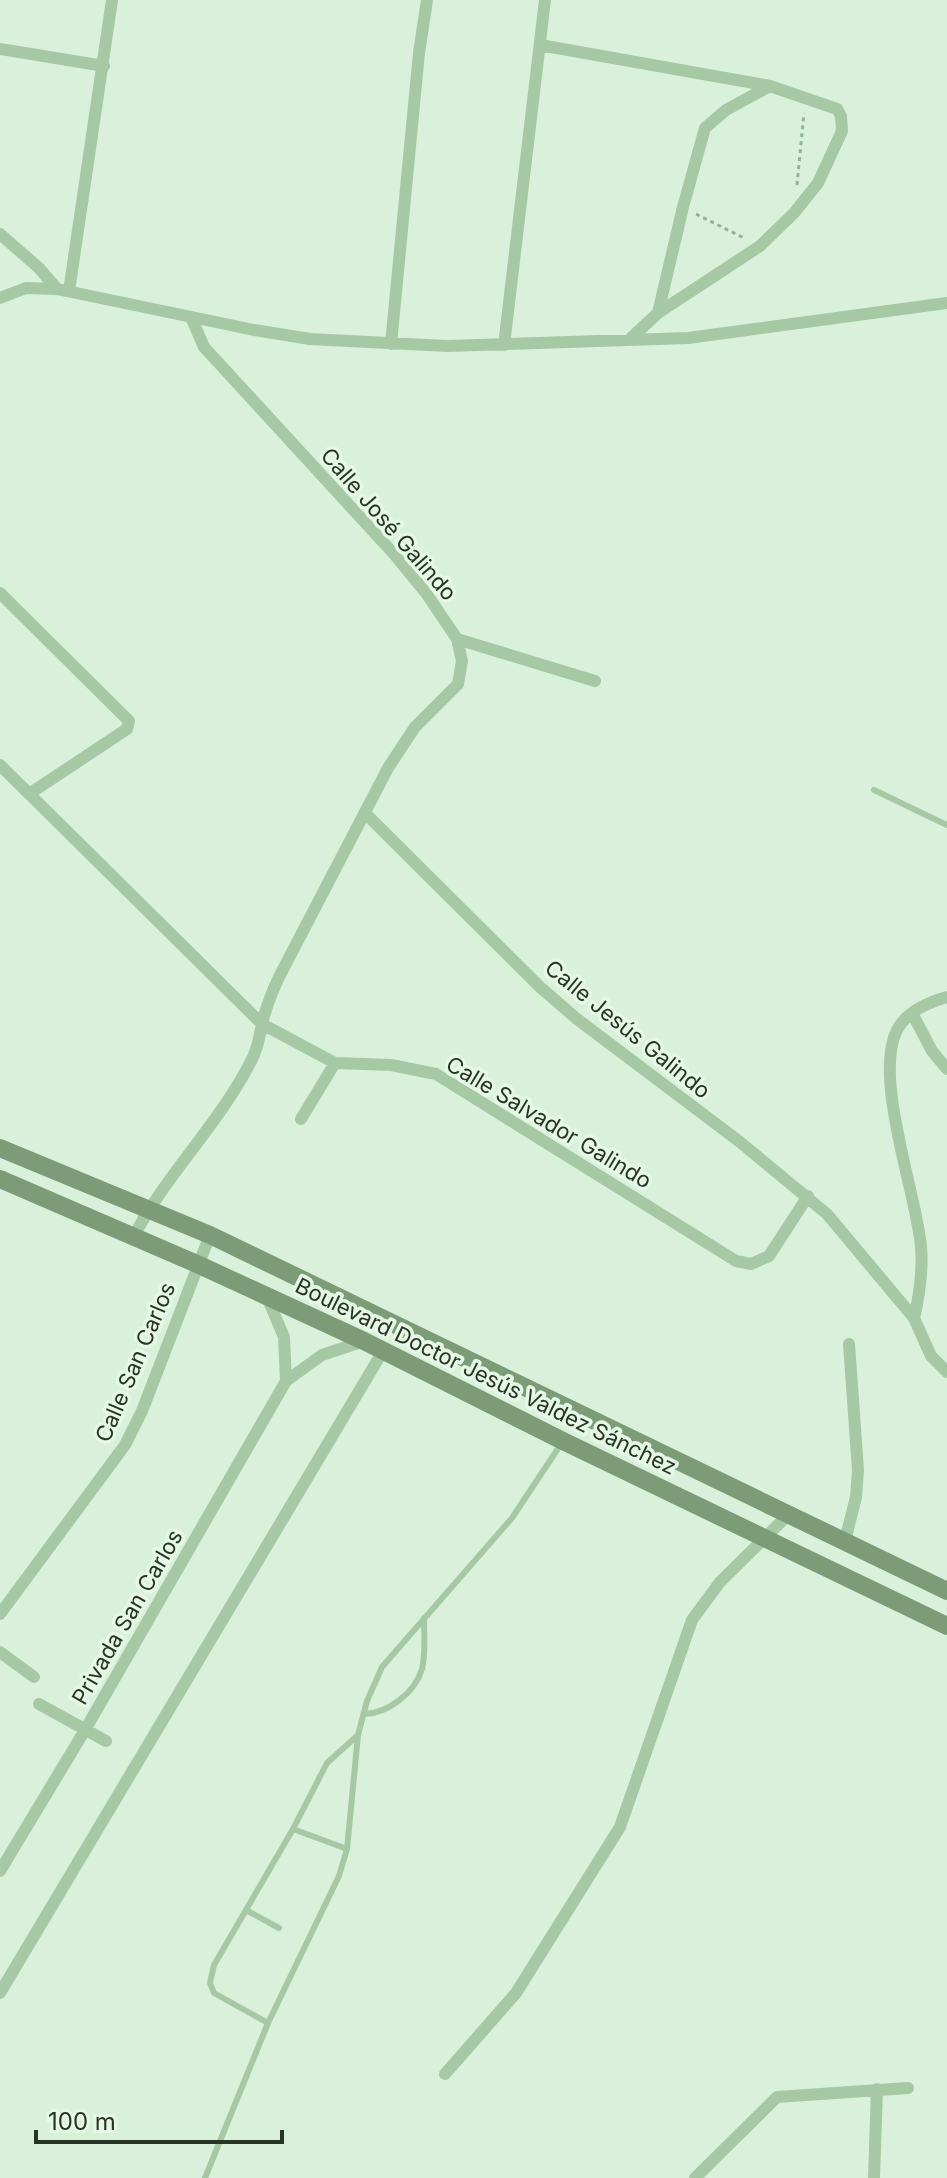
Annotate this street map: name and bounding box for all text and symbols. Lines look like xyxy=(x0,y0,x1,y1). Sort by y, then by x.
street label: Calle José Galindo xyxy=(316,442,462,606)
street label: Calle Jesús Galindo xyxy=(540,954,716,1104)
street label: Calle Salvador Galindo xyxy=(442,1050,656,1194)
street label: Boulevard Doctor Jesús Valdez Sánchez xyxy=(291,1272,681,1480)
street label: Calle San Carlos xyxy=(90,1278,180,1446)
street label: Privada San Carlos xyxy=(66,1525,188,1709)
scale bar xyxy=(36,2094,282,2144)
text: 100 m xyxy=(48,2107,116,2136)

